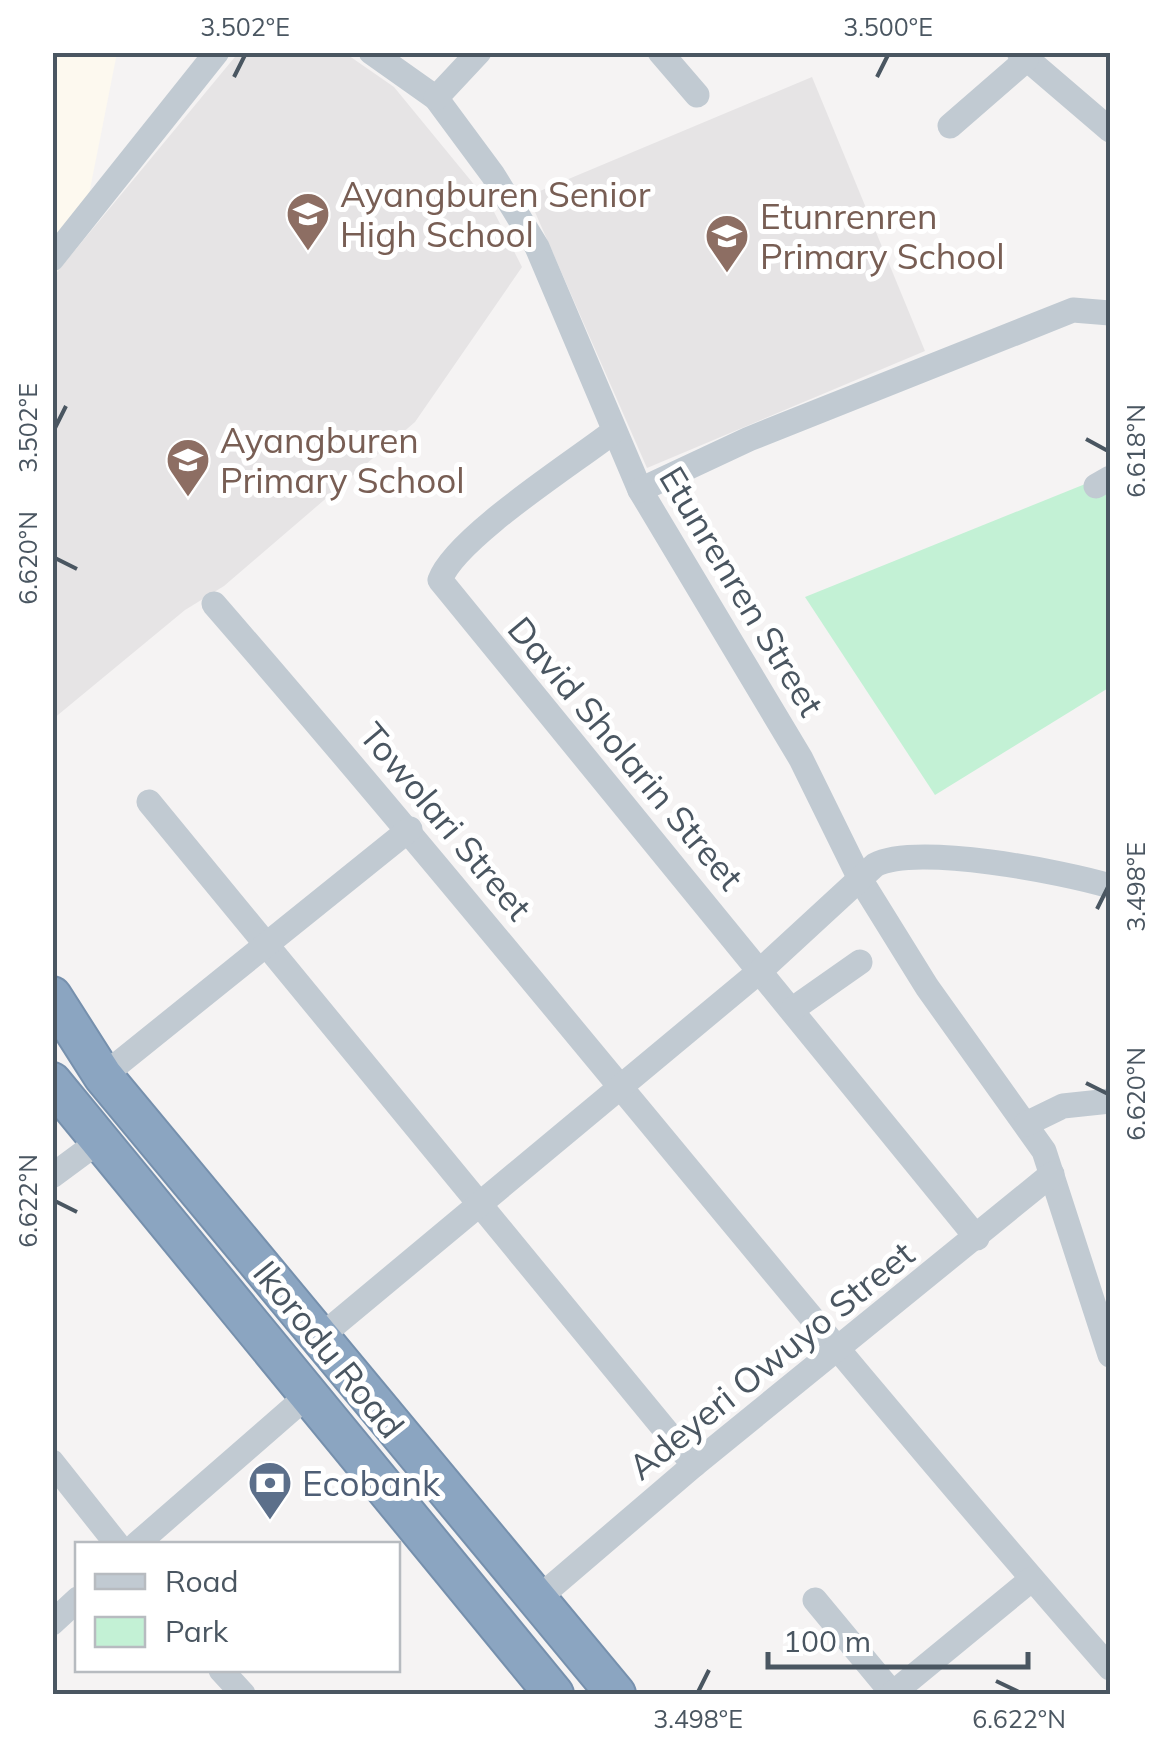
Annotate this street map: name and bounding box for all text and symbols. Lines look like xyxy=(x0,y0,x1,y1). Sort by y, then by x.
text: 3.502°E xyxy=(200,11,290,42)
text: 3.500°E xyxy=(843,11,933,42)
place label: Ayangburen Senior High School xyxy=(340,172,651,256)
school or university icon: Ayangburen Senior High School xyxy=(285,191,331,252)
place label: Etunrenren Primary School xyxy=(760,194,1005,278)
school or university icon: Etunrenren Primary School xyxy=(704,213,750,274)
text: 3.502°E xyxy=(12,383,43,473)
text: 6.618°N xyxy=(1120,404,1151,498)
place label: Ayangburen Primary School xyxy=(220,418,465,502)
school or university icon: Ayangburen Primary School xyxy=(165,437,211,498)
street label: Etunrenren Street xyxy=(650,458,834,724)
text: 6.620°N xyxy=(12,511,43,605)
street label: David Sholarin Street xyxy=(499,607,753,899)
street label: Towolari Street xyxy=(351,713,541,929)
text: 3.498°E xyxy=(1120,842,1151,932)
text: 6.620°N xyxy=(1120,1047,1151,1141)
text: 6.622°N xyxy=(12,1154,43,1248)
street label: Adeyeri Owuyo Street xyxy=(619,1231,923,1489)
street label: Ikorodu Road xyxy=(244,1252,414,1446)
bank icon: Ecobank xyxy=(247,1460,293,1521)
place label: Ecobank xyxy=(302,1461,441,1505)
legend xyxy=(75,1542,400,1672)
text: Road xyxy=(165,1562,239,1600)
scale bar xyxy=(768,1607,1028,1669)
text: Park xyxy=(165,1612,229,1650)
text: 100 m xyxy=(783,1622,871,1660)
text: 3.498°E xyxy=(653,1703,743,1734)
text: 6.622°N xyxy=(972,1703,1066,1734)

